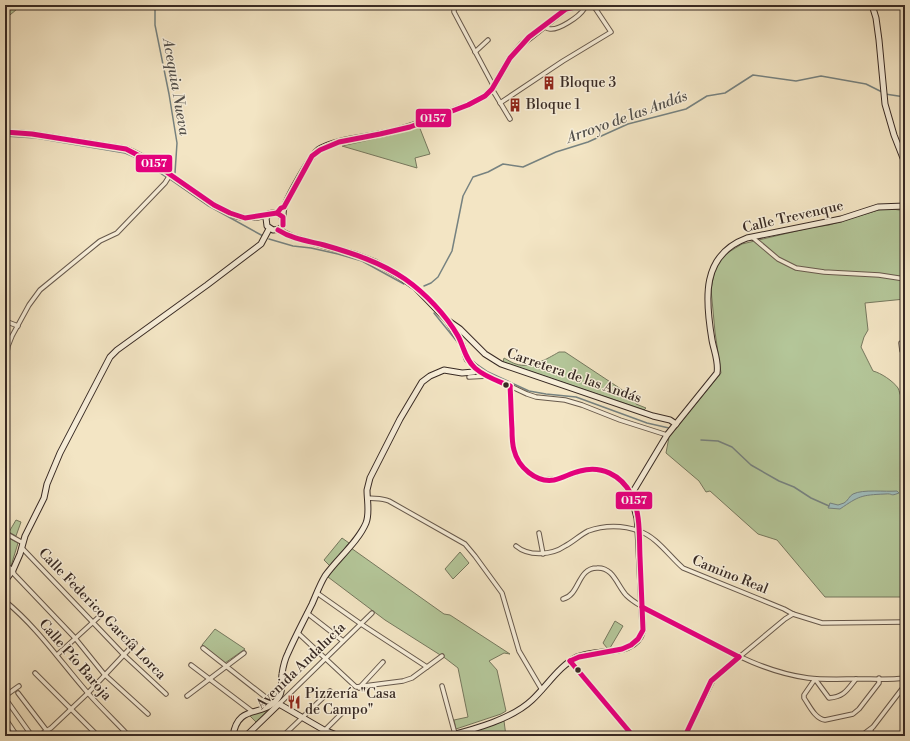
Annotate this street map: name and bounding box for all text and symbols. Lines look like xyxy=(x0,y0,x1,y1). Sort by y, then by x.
water label: Acequia Nueva xyxy=(158,35,194,137)
place label: Bloque 3 xyxy=(559,74,616,92)
building icon: Bloque 3 xyxy=(541,75,557,91)
water label: Arroyo de las Andás xyxy=(562,86,690,148)
place label: Bloque 1 xyxy=(525,96,580,114)
building icon: Bloque 1 xyxy=(507,97,523,113)
line badge: 0157 xyxy=(415,108,452,128)
text: 0157 xyxy=(420,112,446,126)
line badge: 0157 xyxy=(135,154,173,173)
text: 0157 xyxy=(141,157,167,171)
street label: Calle Trevenque xyxy=(741,197,845,237)
street label: Carretera de las Andás xyxy=(504,345,644,407)
unlabelled marker xyxy=(501,380,511,390)
line badge: 0157 xyxy=(615,491,653,510)
text: 0157 xyxy=(621,494,647,508)
street label: Calle Federico García Lorca xyxy=(34,544,170,684)
street label: Camino Real xyxy=(689,552,771,598)
street label: Calle Pío Baroja xyxy=(35,615,116,705)
street label: Avenida Andalucía xyxy=(252,618,350,714)
unlabelled marker xyxy=(573,665,583,675)
place label: Pizzería "Casa de Campo" xyxy=(305,685,397,719)
restaurant icon: Pizzería "Casa de Campo" xyxy=(286,694,302,710)

